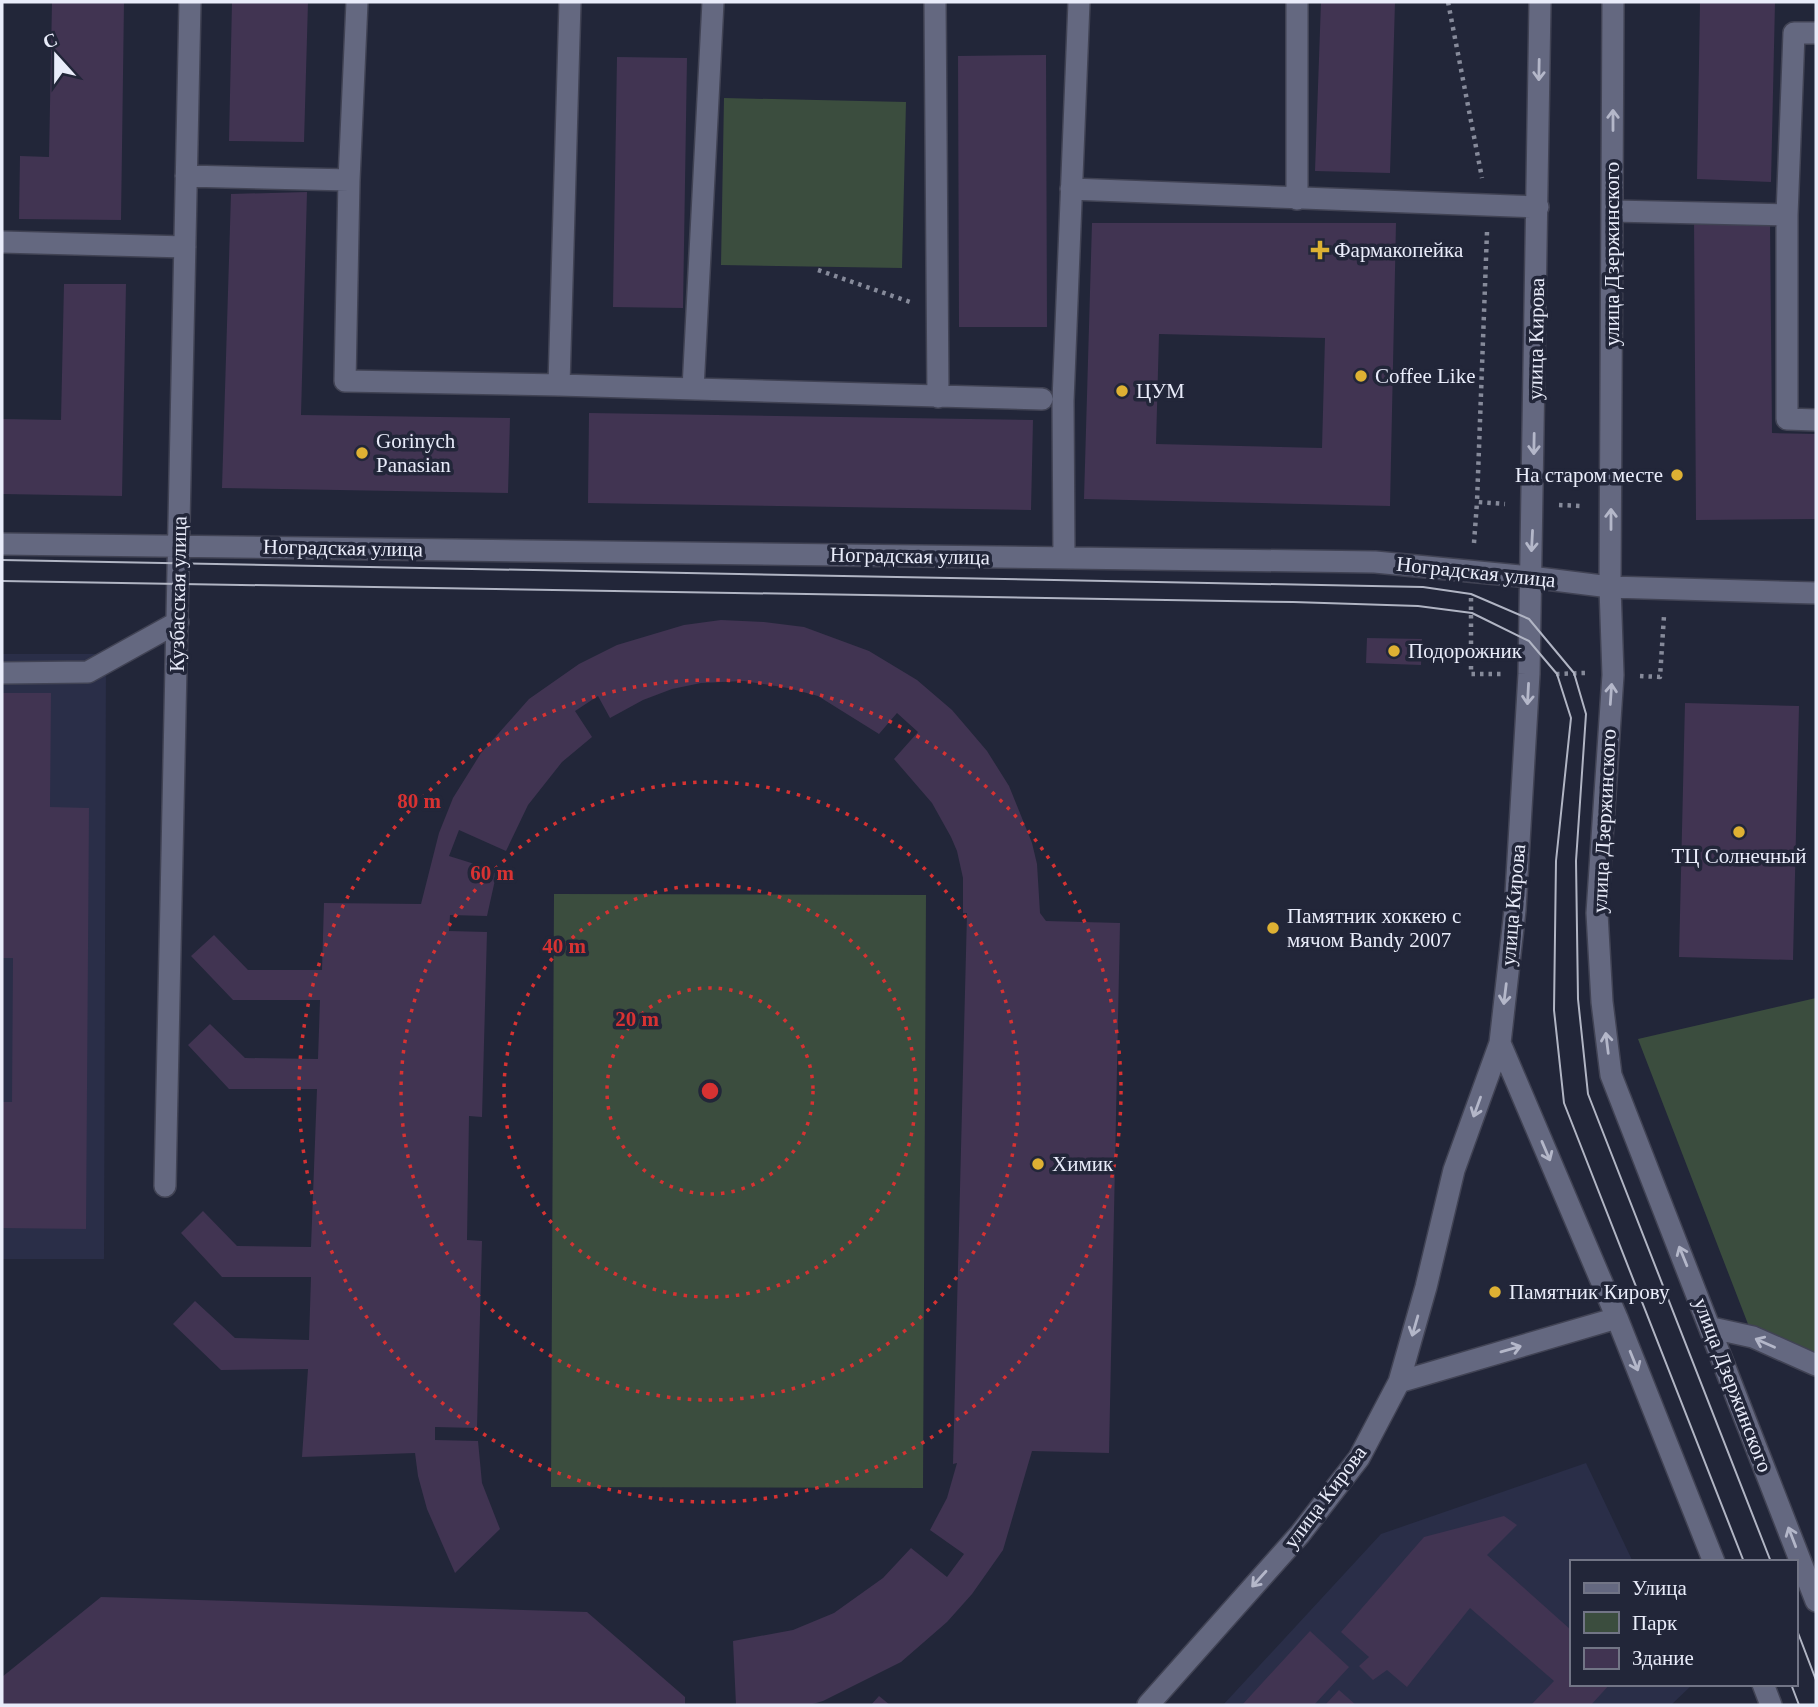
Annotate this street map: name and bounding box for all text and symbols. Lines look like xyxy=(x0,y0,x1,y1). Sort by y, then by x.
north arrow xyxy=(21,21,91,91)
text: С xyxy=(40,28,60,53)
one-way arrow xyxy=(1532,58,1546,81)
one-way arrow xyxy=(1606,109,1620,132)
street label: улица Дзержинского xyxy=(1600,162,1624,346)
place label: Фармакопейка xyxy=(1334,238,1464,262)
marker: Фармакопейка xyxy=(1312,242,1328,258)
street label: улица Кирова xyxy=(1523,277,1549,400)
place label: Coffee Like xyxy=(1375,364,1476,388)
marker: Coffee Like xyxy=(1353,368,1369,384)
place label: ЦУМ xyxy=(1136,379,1185,403)
marker: ЦУМ xyxy=(1114,383,1130,399)
place label: Gorinych Panasian xyxy=(376,429,456,477)
one-way arrow xyxy=(1527,433,1541,456)
marker: Gorinych Panasian xyxy=(354,445,370,461)
place label: На старом месте xyxy=(1515,463,1663,487)
marker: На старом месте xyxy=(1669,467,1685,483)
one-way arrow xyxy=(1604,508,1618,531)
street label: Кузбасская улица xyxy=(165,515,191,672)
one-way arrow xyxy=(1525,529,1538,552)
street label: Ноградская улица xyxy=(263,535,424,561)
street label: Ноградская улица xyxy=(830,543,991,569)
street label: Ноградская улица xyxy=(1395,552,1558,592)
place label: Подорожник xyxy=(1408,639,1523,663)
marker: Подорожник xyxy=(1386,643,1402,659)
one-way arrow xyxy=(1521,682,1534,705)
one-way arrow xyxy=(1605,682,1618,705)
street label: улица Дзержинского xyxy=(1587,728,1621,914)
text: 80 m xyxy=(397,789,441,813)
marker: ТЦ Солнечный xyxy=(1731,824,1747,840)
street label: улица Кирова xyxy=(1496,842,1530,967)
place label: ТЦ Солнечный xyxy=(1671,844,1807,868)
text: 60 m xyxy=(470,861,514,885)
place label: Памятник хоккею с мячом Bandy 2007 xyxy=(1287,904,1461,952)
marker: Памятник хоккею с мячом Bandy 2007 xyxy=(1265,920,1281,936)
text: 40 m xyxy=(542,934,586,958)
one-way arrow xyxy=(1499,982,1512,1005)
text: 20 m xyxy=(615,1007,659,1031)
one-way arrow xyxy=(1601,1032,1614,1054)
centre of rings xyxy=(698,1079,722,1103)
one-way arrow xyxy=(1469,1096,1482,1118)
one-way arrow xyxy=(1540,1140,1553,1161)
place label: Химик xyxy=(1052,1152,1114,1176)
marker: Химик xyxy=(1030,1156,1046,1172)
one-way arrow xyxy=(1676,1246,1689,1268)
place label: Памятник Кирову xyxy=(1509,1280,1670,1304)
marker: Памятник Кирову xyxy=(1487,1284,1503,1300)
street label: улица Дзержинского xyxy=(1689,1295,1777,1475)
one-way arrow xyxy=(1407,1315,1420,1337)
one-way arrow xyxy=(1755,1335,1776,1348)
one-way arrow xyxy=(1500,1342,1522,1355)
one-way arrow xyxy=(1629,1349,1642,1371)
street label: улица Кирова xyxy=(1279,1440,1372,1553)
one-way arrow xyxy=(1784,1527,1797,1548)
legend xyxy=(1570,1560,1797,1686)
one-way arrow xyxy=(1252,1570,1268,1588)
text: Улица xyxy=(1632,1576,1687,1600)
text: Парк xyxy=(1632,1611,1678,1635)
text: Здание xyxy=(1632,1646,1694,1670)

